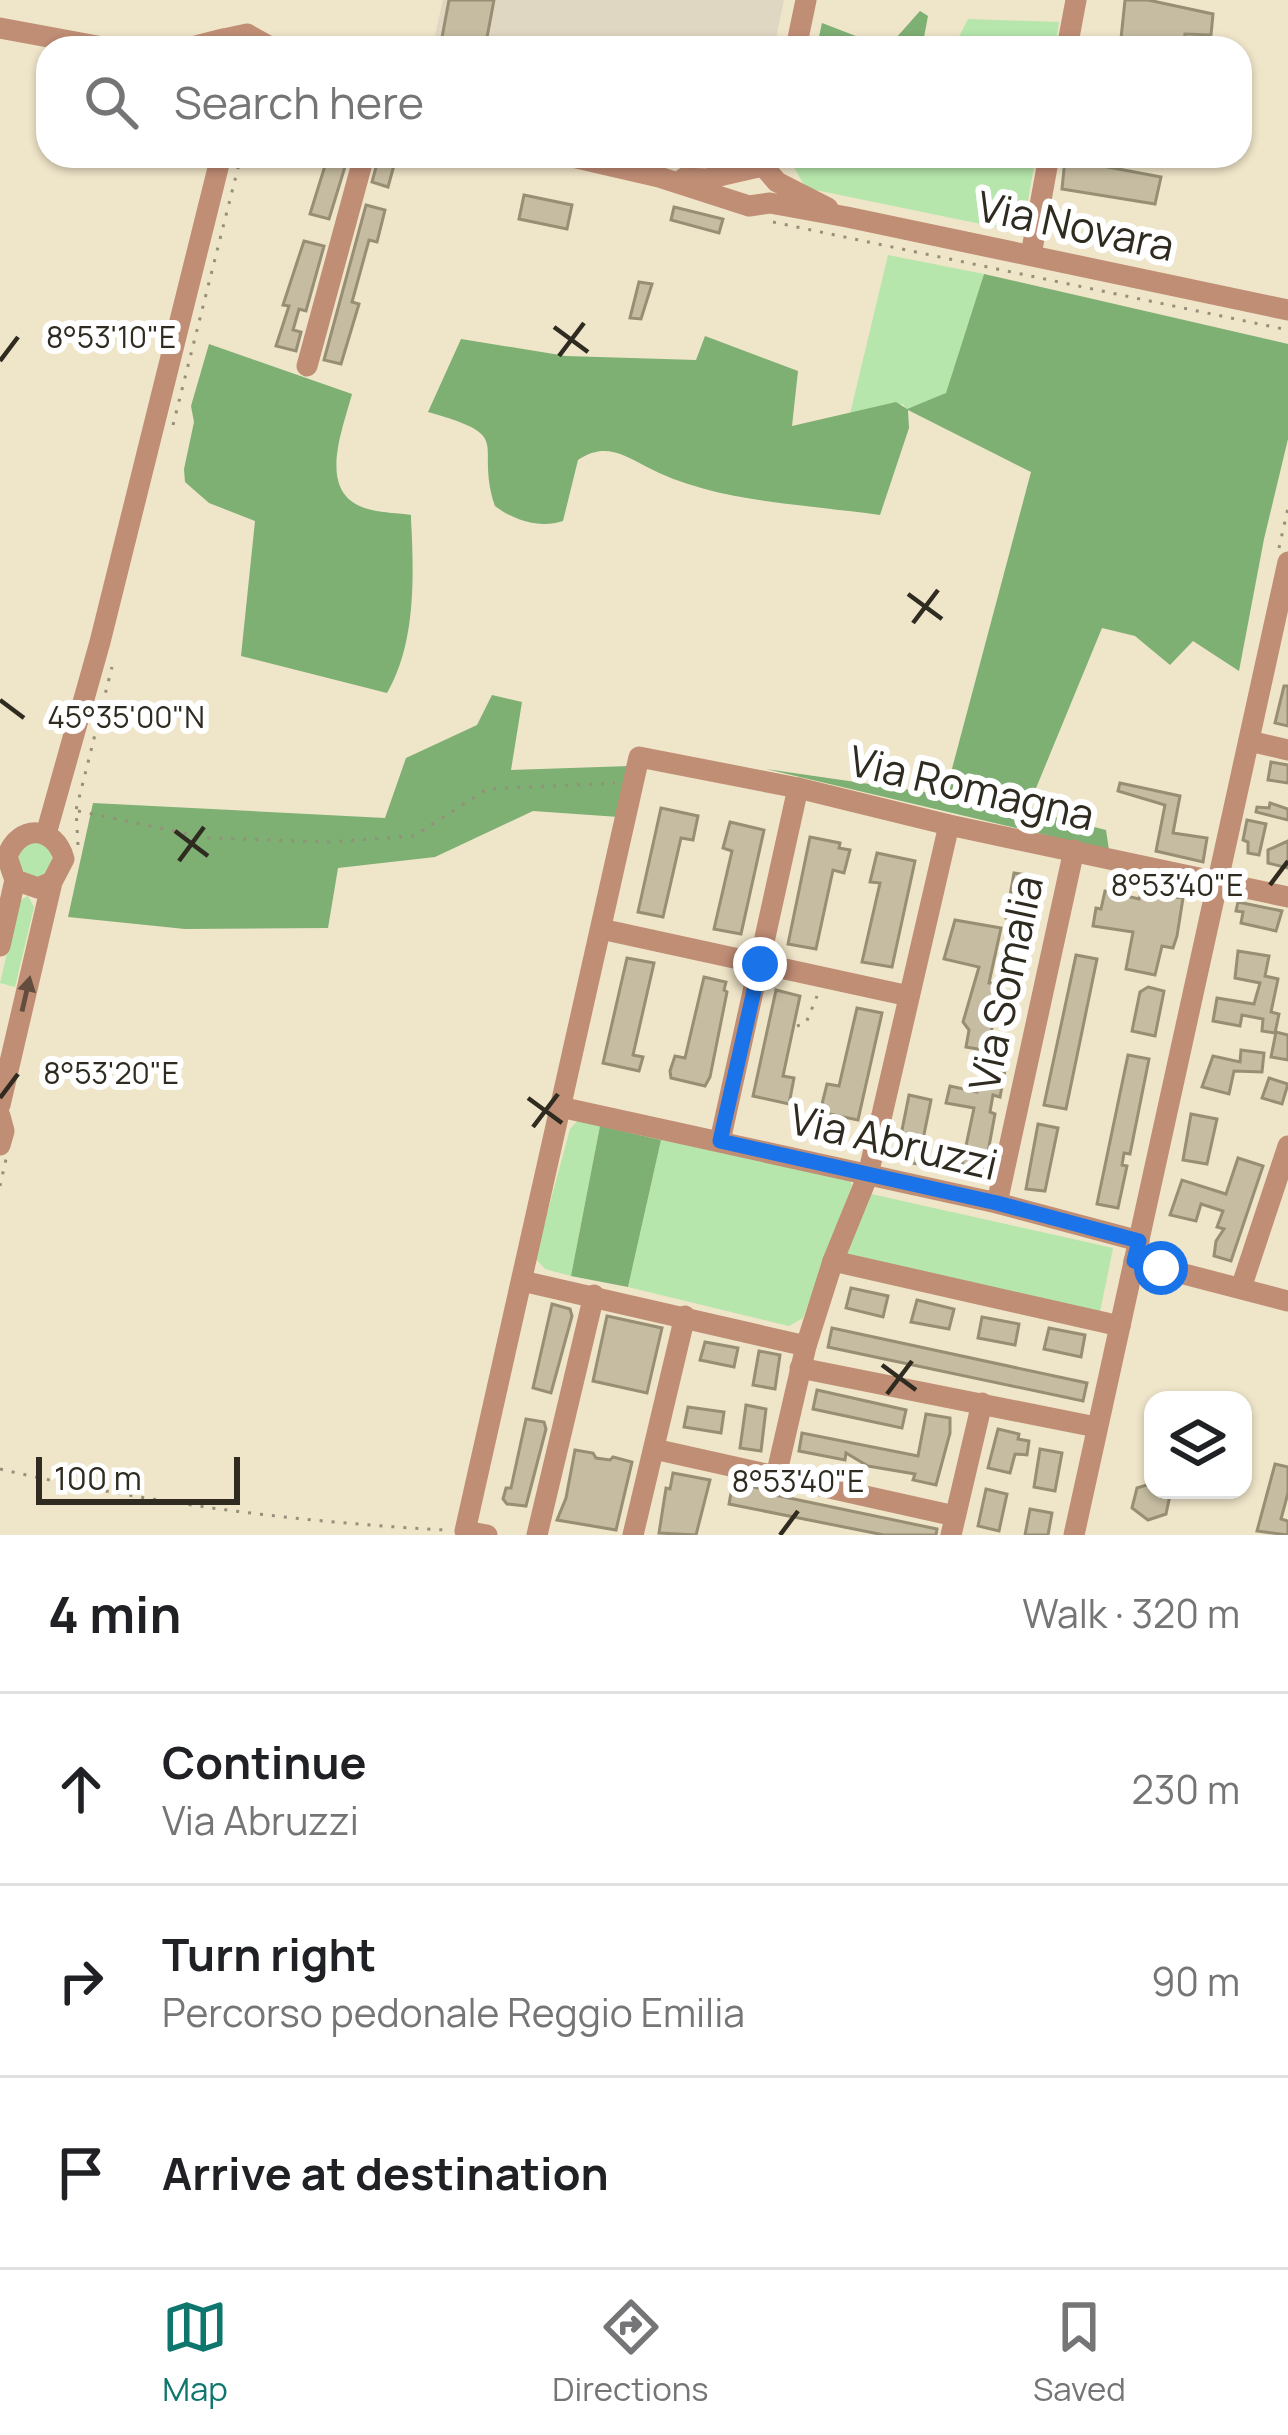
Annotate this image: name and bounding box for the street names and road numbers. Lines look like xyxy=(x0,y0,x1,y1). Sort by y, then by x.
street label: Via Novara xyxy=(972,176,1180,274)
street label: Via Romagna xyxy=(844,731,1100,843)
street label: Via Somalia xyxy=(954,870,1056,1096)
street label: Via Abruzzi xyxy=(784,1089,1004,1193)

